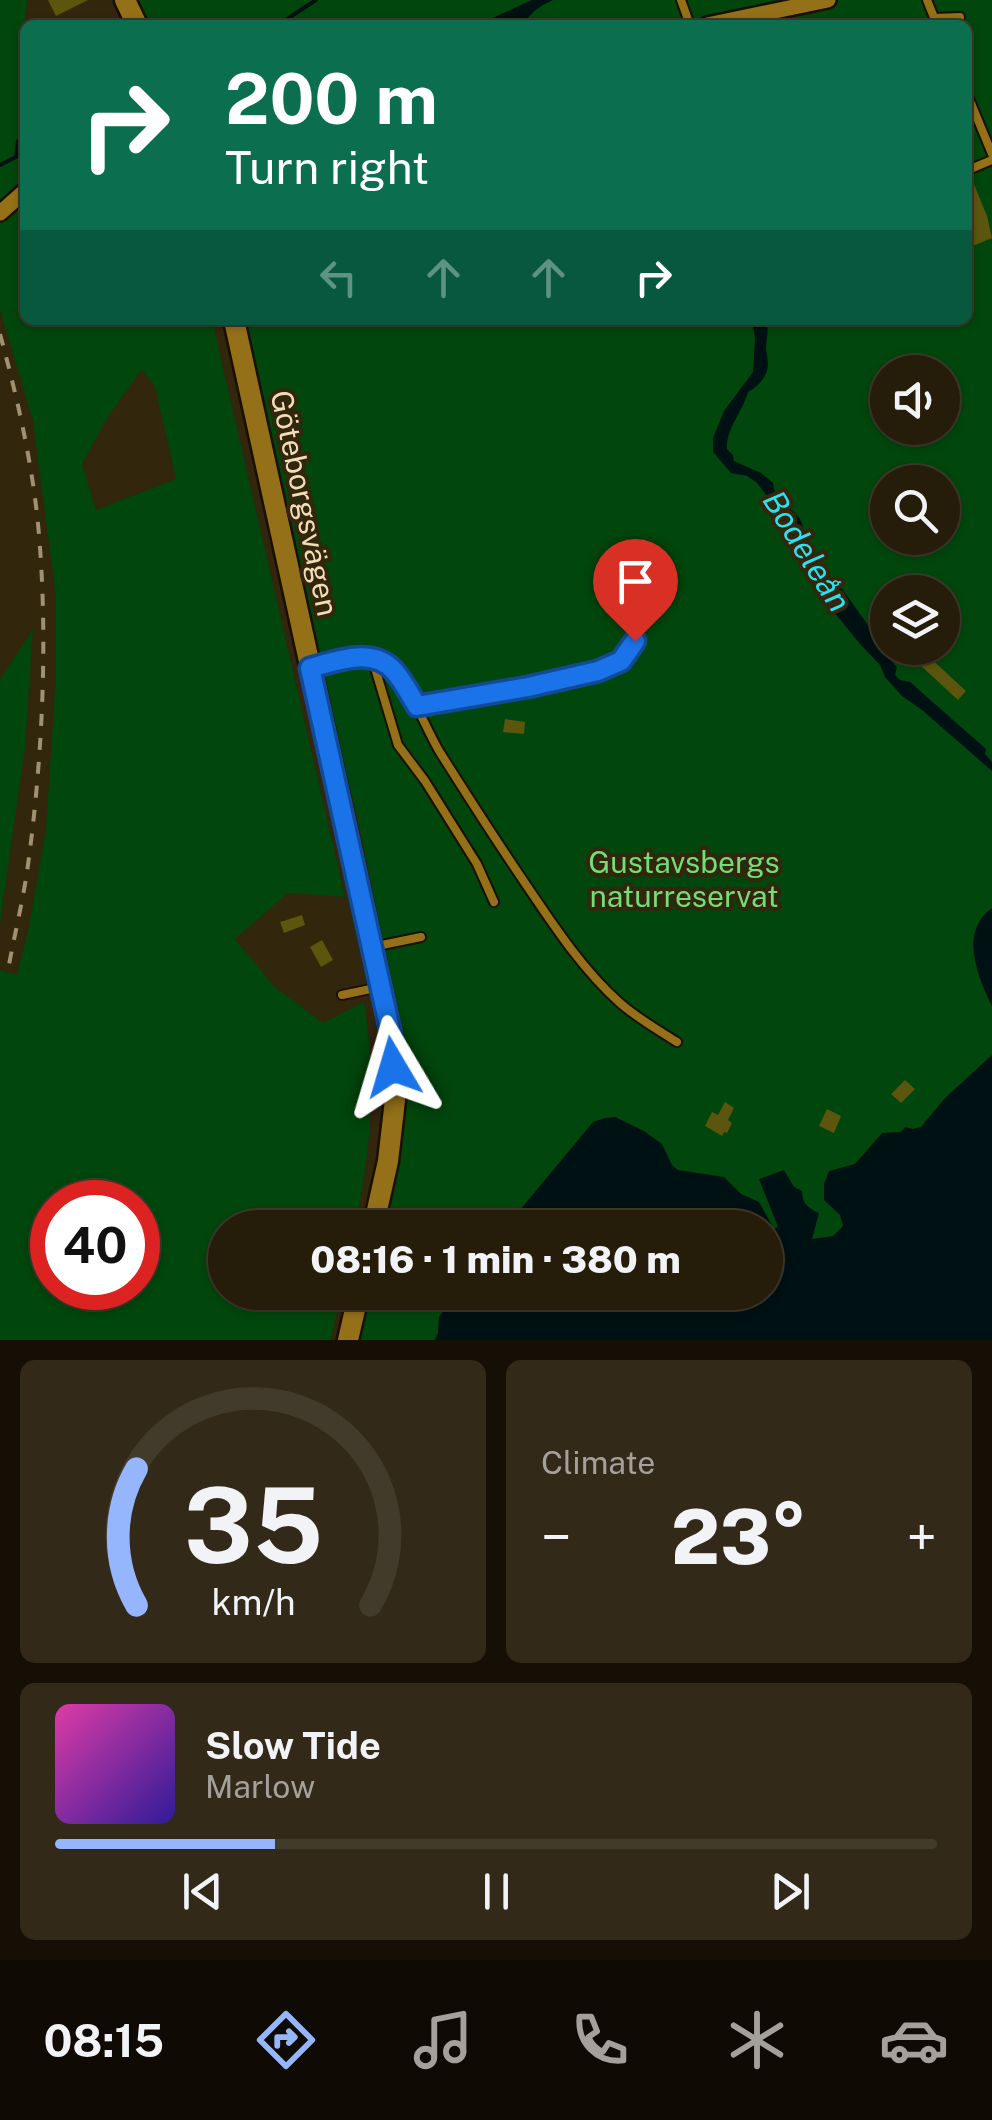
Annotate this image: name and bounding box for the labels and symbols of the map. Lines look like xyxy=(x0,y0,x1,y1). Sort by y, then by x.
street label: Göteborgsvägen xyxy=(264,387,346,619)
water label: Bodeleån xyxy=(755,484,859,618)
pin xyxy=(593,539,678,642)
park label: Gustavsbergs naturreservat xyxy=(588,844,780,914)
position arrow xyxy=(341,1015,445,1119)
speed limit sign: 40 xyxy=(30,1180,160,1310)

